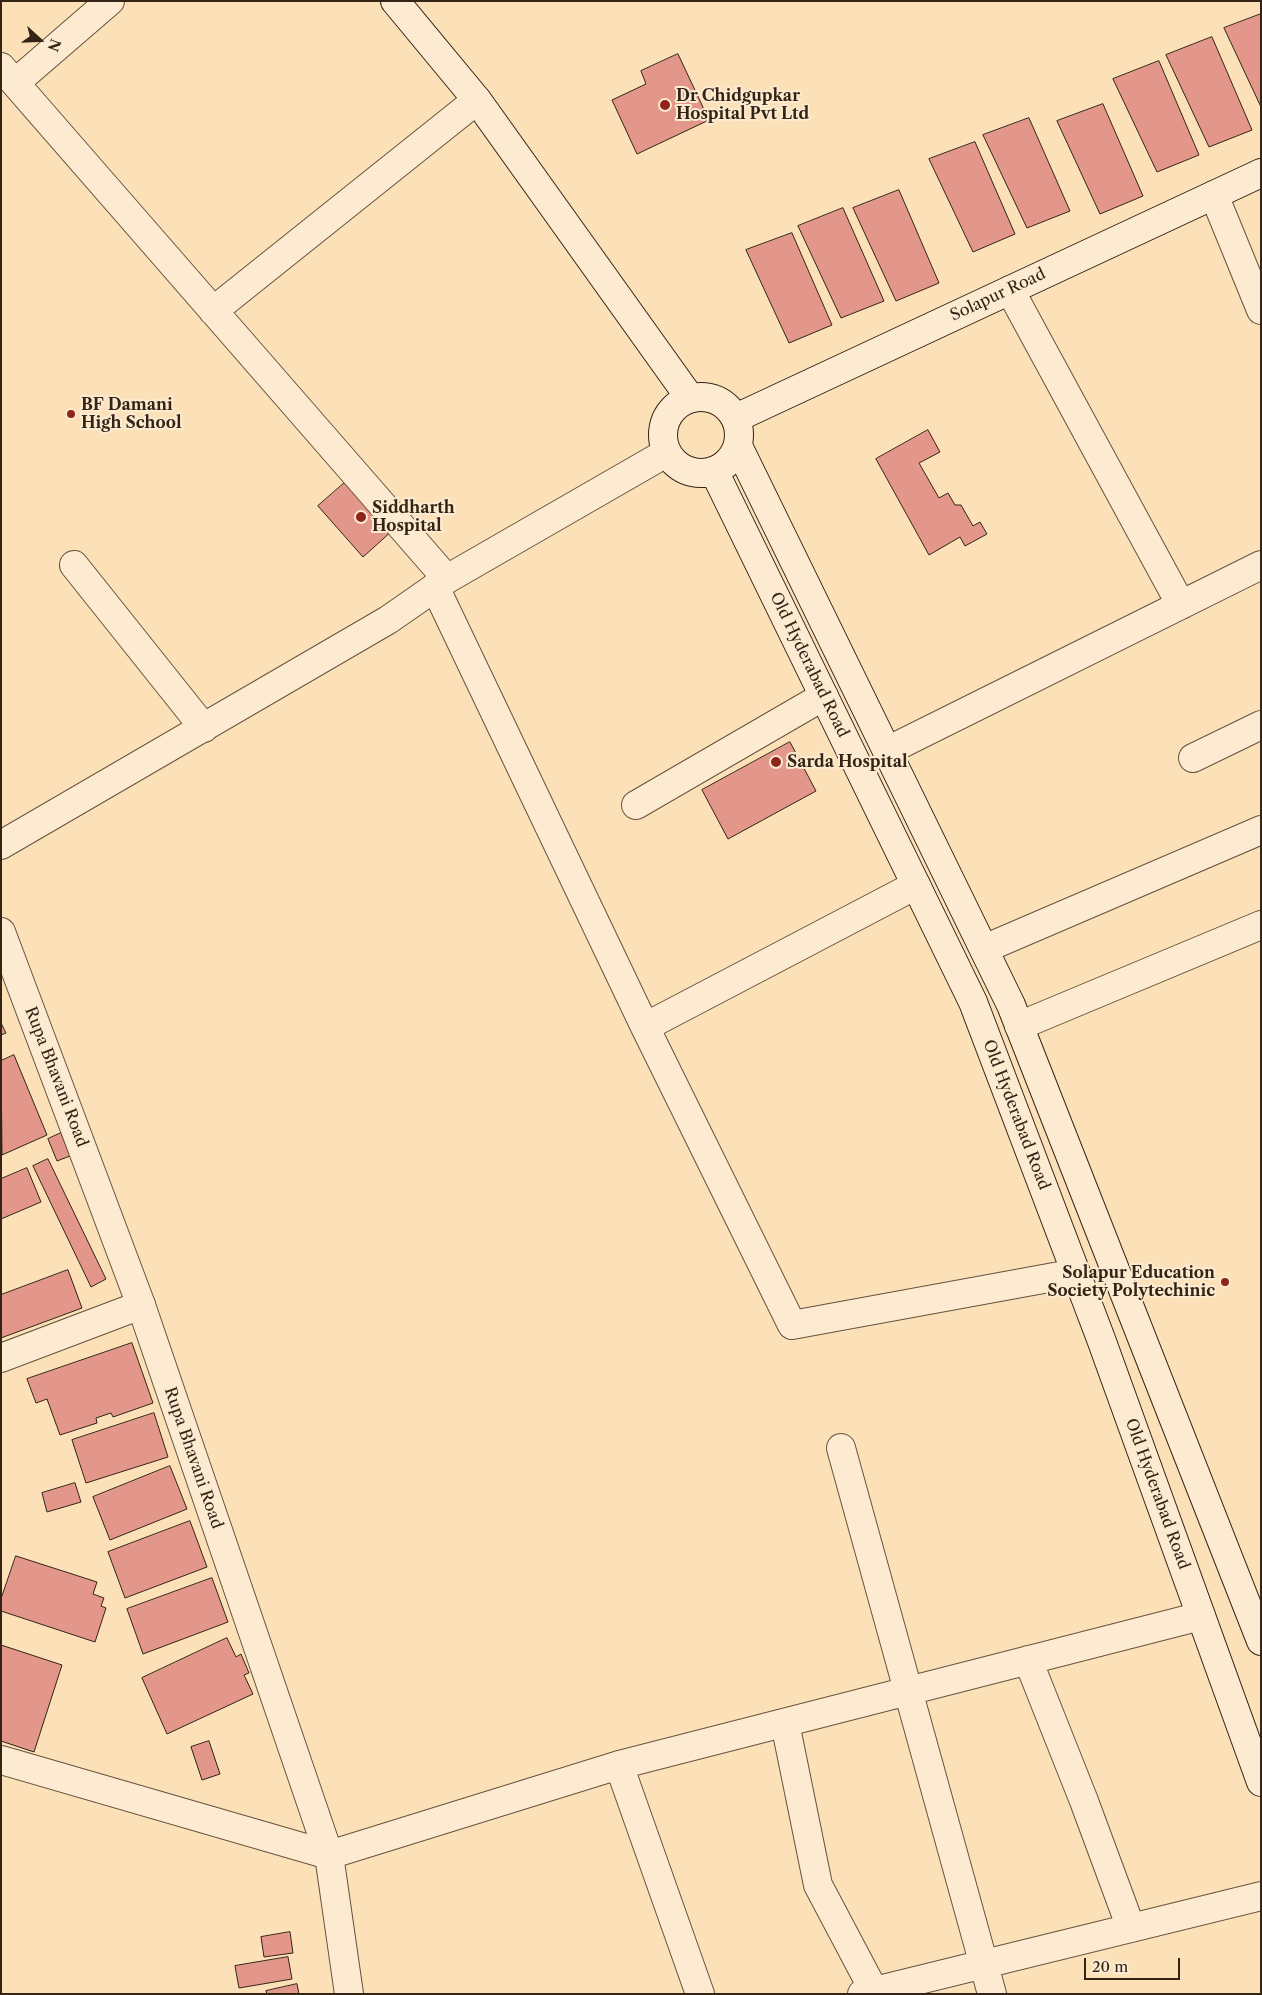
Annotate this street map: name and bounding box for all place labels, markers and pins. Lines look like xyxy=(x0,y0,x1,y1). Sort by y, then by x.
place label: Dr Chidgupkar Hospital Pvt Ltd xyxy=(676,86,809,124)
marker: Dr Chidgupkar Hospital Pvt Ltd xyxy=(658,98,672,112)
place label: BF Damani High School xyxy=(81,395,182,433)
marker: BF Damani High School xyxy=(65,408,77,420)
place label: Siddharth Hospital xyxy=(372,498,455,536)
marker: Siddharth Hospital xyxy=(354,510,368,524)
place label: Sarda Hospital xyxy=(787,752,908,772)
marker: Sarda Hospital xyxy=(769,755,783,769)
place label: Solapur Education Society Polytechinic xyxy=(1047,1263,1215,1301)
marker: Solapur Education Society Polytechinic xyxy=(1219,1276,1231,1288)

